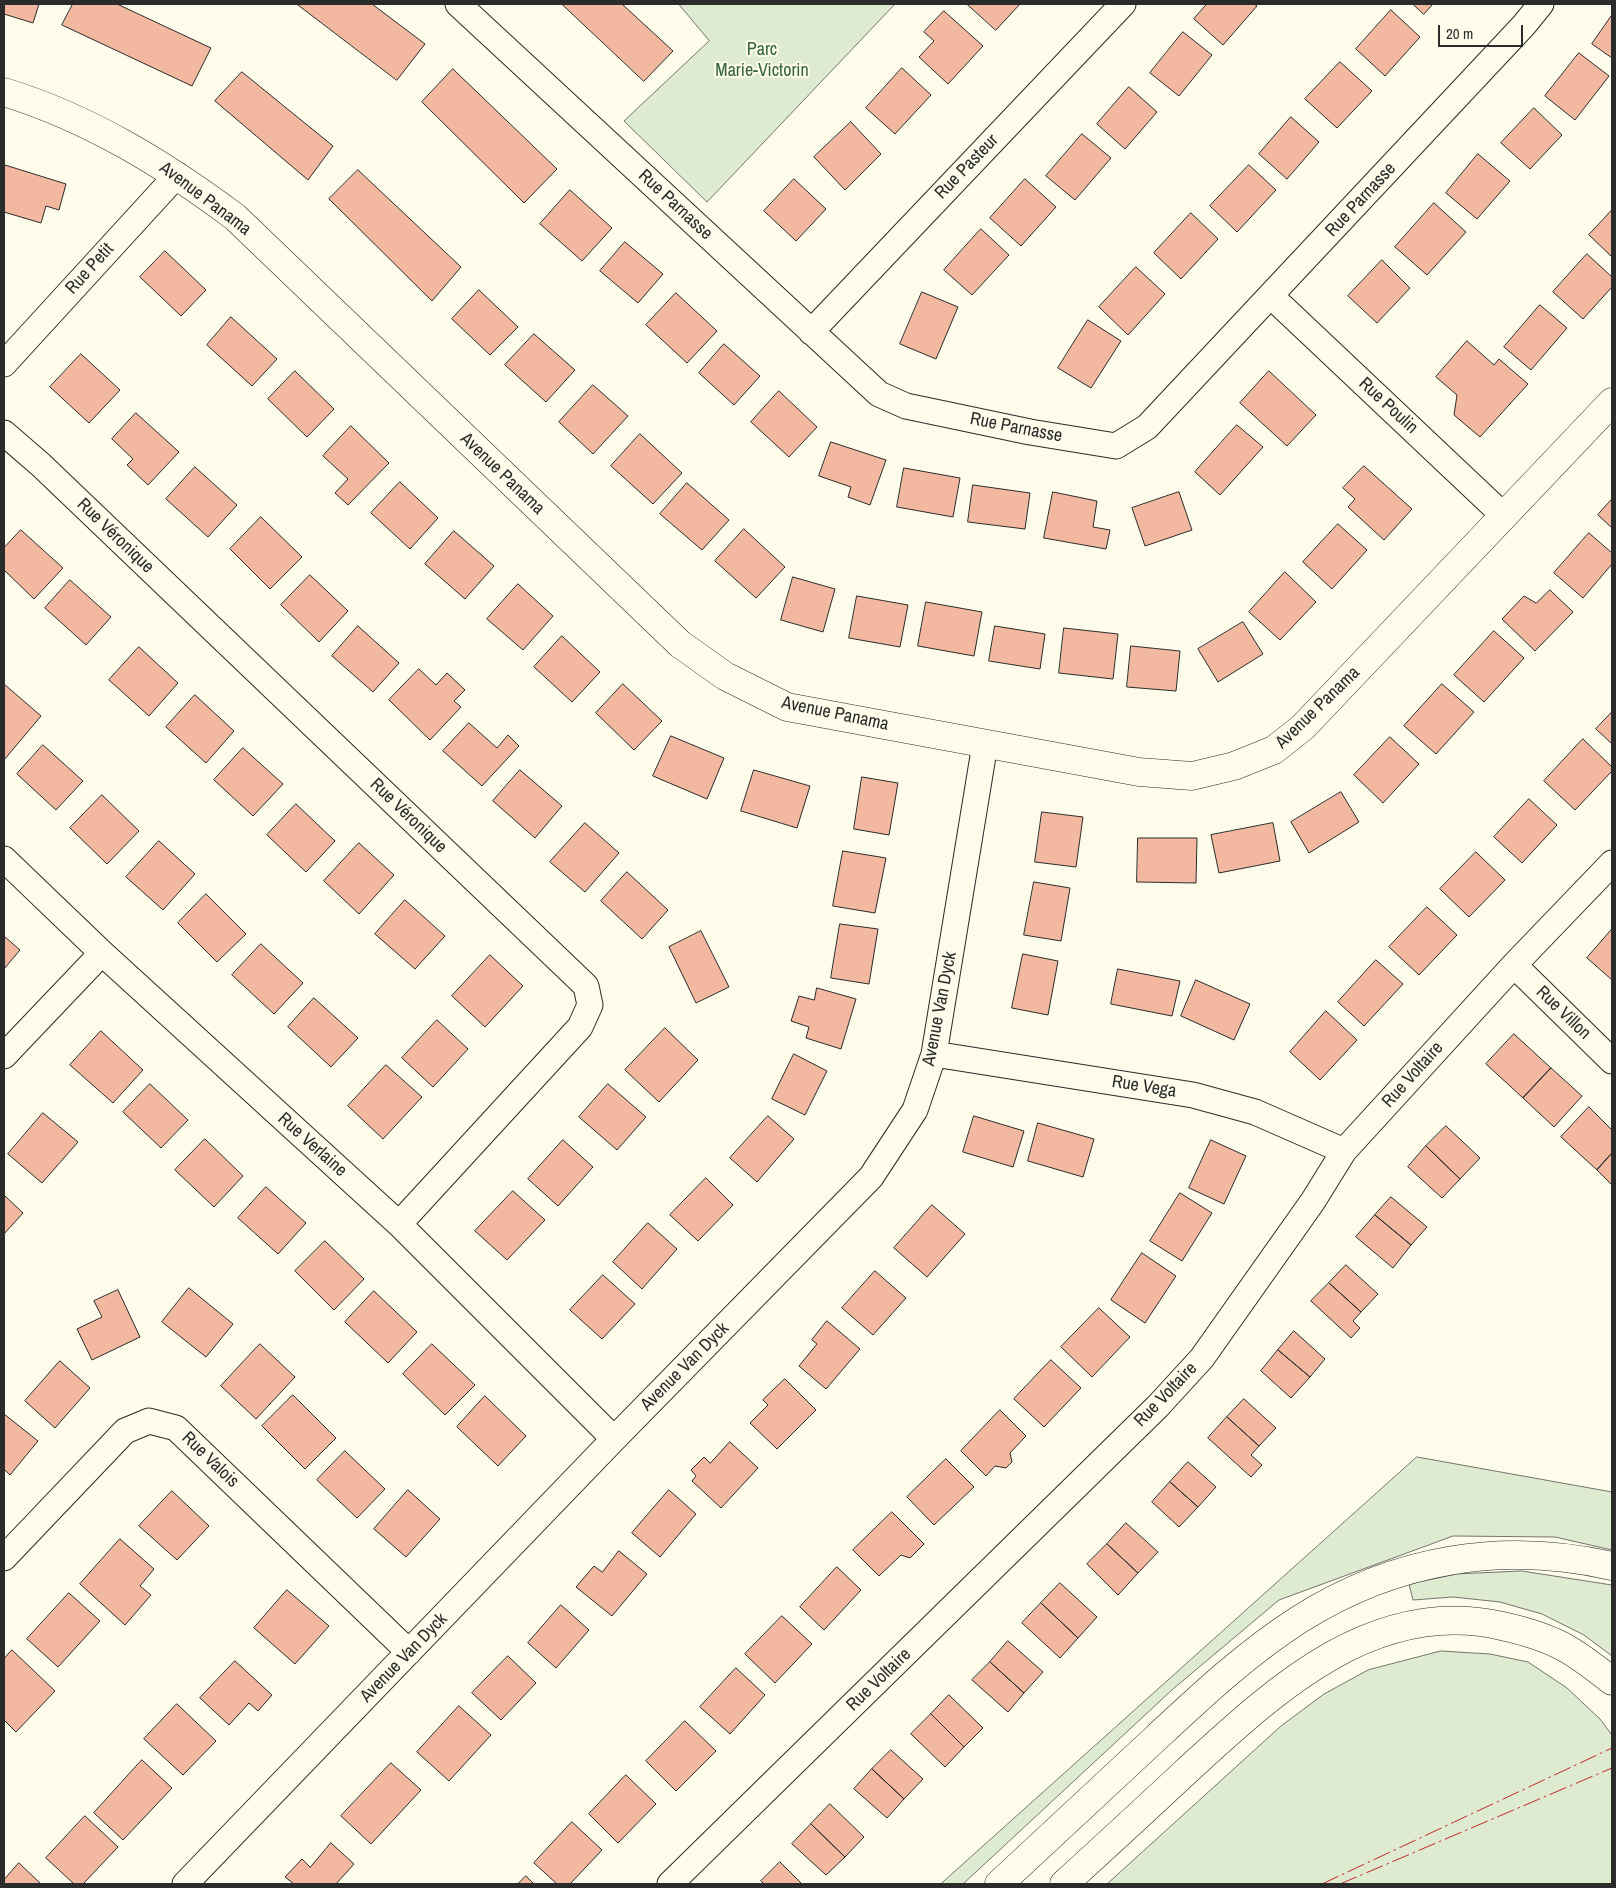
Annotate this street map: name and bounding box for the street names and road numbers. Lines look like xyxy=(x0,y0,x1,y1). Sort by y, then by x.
street label: Rue Pasteur xyxy=(931,130,1003,204)
street label: Avenue Panama xyxy=(155,158,255,240)
street label: Rue Parnasse xyxy=(1321,158,1401,242)
street label: Rue Parnasse xyxy=(633,165,717,245)
street label: Rue Petit xyxy=(61,239,119,299)
street label: Rue Poulin xyxy=(1354,373,1422,439)
street label: Rue Parnasse xyxy=(968,408,1064,448)
street label: Avenue Panama xyxy=(455,428,549,520)
street label: Rue Véronique xyxy=(72,494,158,578)
street label: Avenue Panama xyxy=(1271,662,1365,754)
street label: Avenue Panama xyxy=(780,692,890,736)
street label: Rue Véronique xyxy=(365,774,451,858)
street label: Avenue Van Dyck xyxy=(918,950,962,1068)
street label: Rue Villon xyxy=(1531,982,1595,1044)
street label: Rue Voltaire xyxy=(1378,1038,1448,1112)
street label: Rue Vega xyxy=(1110,1071,1178,1103)
street label: Rue Verlaine xyxy=(273,1108,351,1182)
street label: Avenue Van Dyck xyxy=(636,1318,734,1416)
street label: Rue Voltaire xyxy=(1130,1358,1202,1432)
street label: Rue Valois xyxy=(177,1428,243,1492)
street label: Avenue Van Dyck xyxy=(356,1609,452,1707)
street label: Rue Voltaire xyxy=(842,1644,916,1716)

